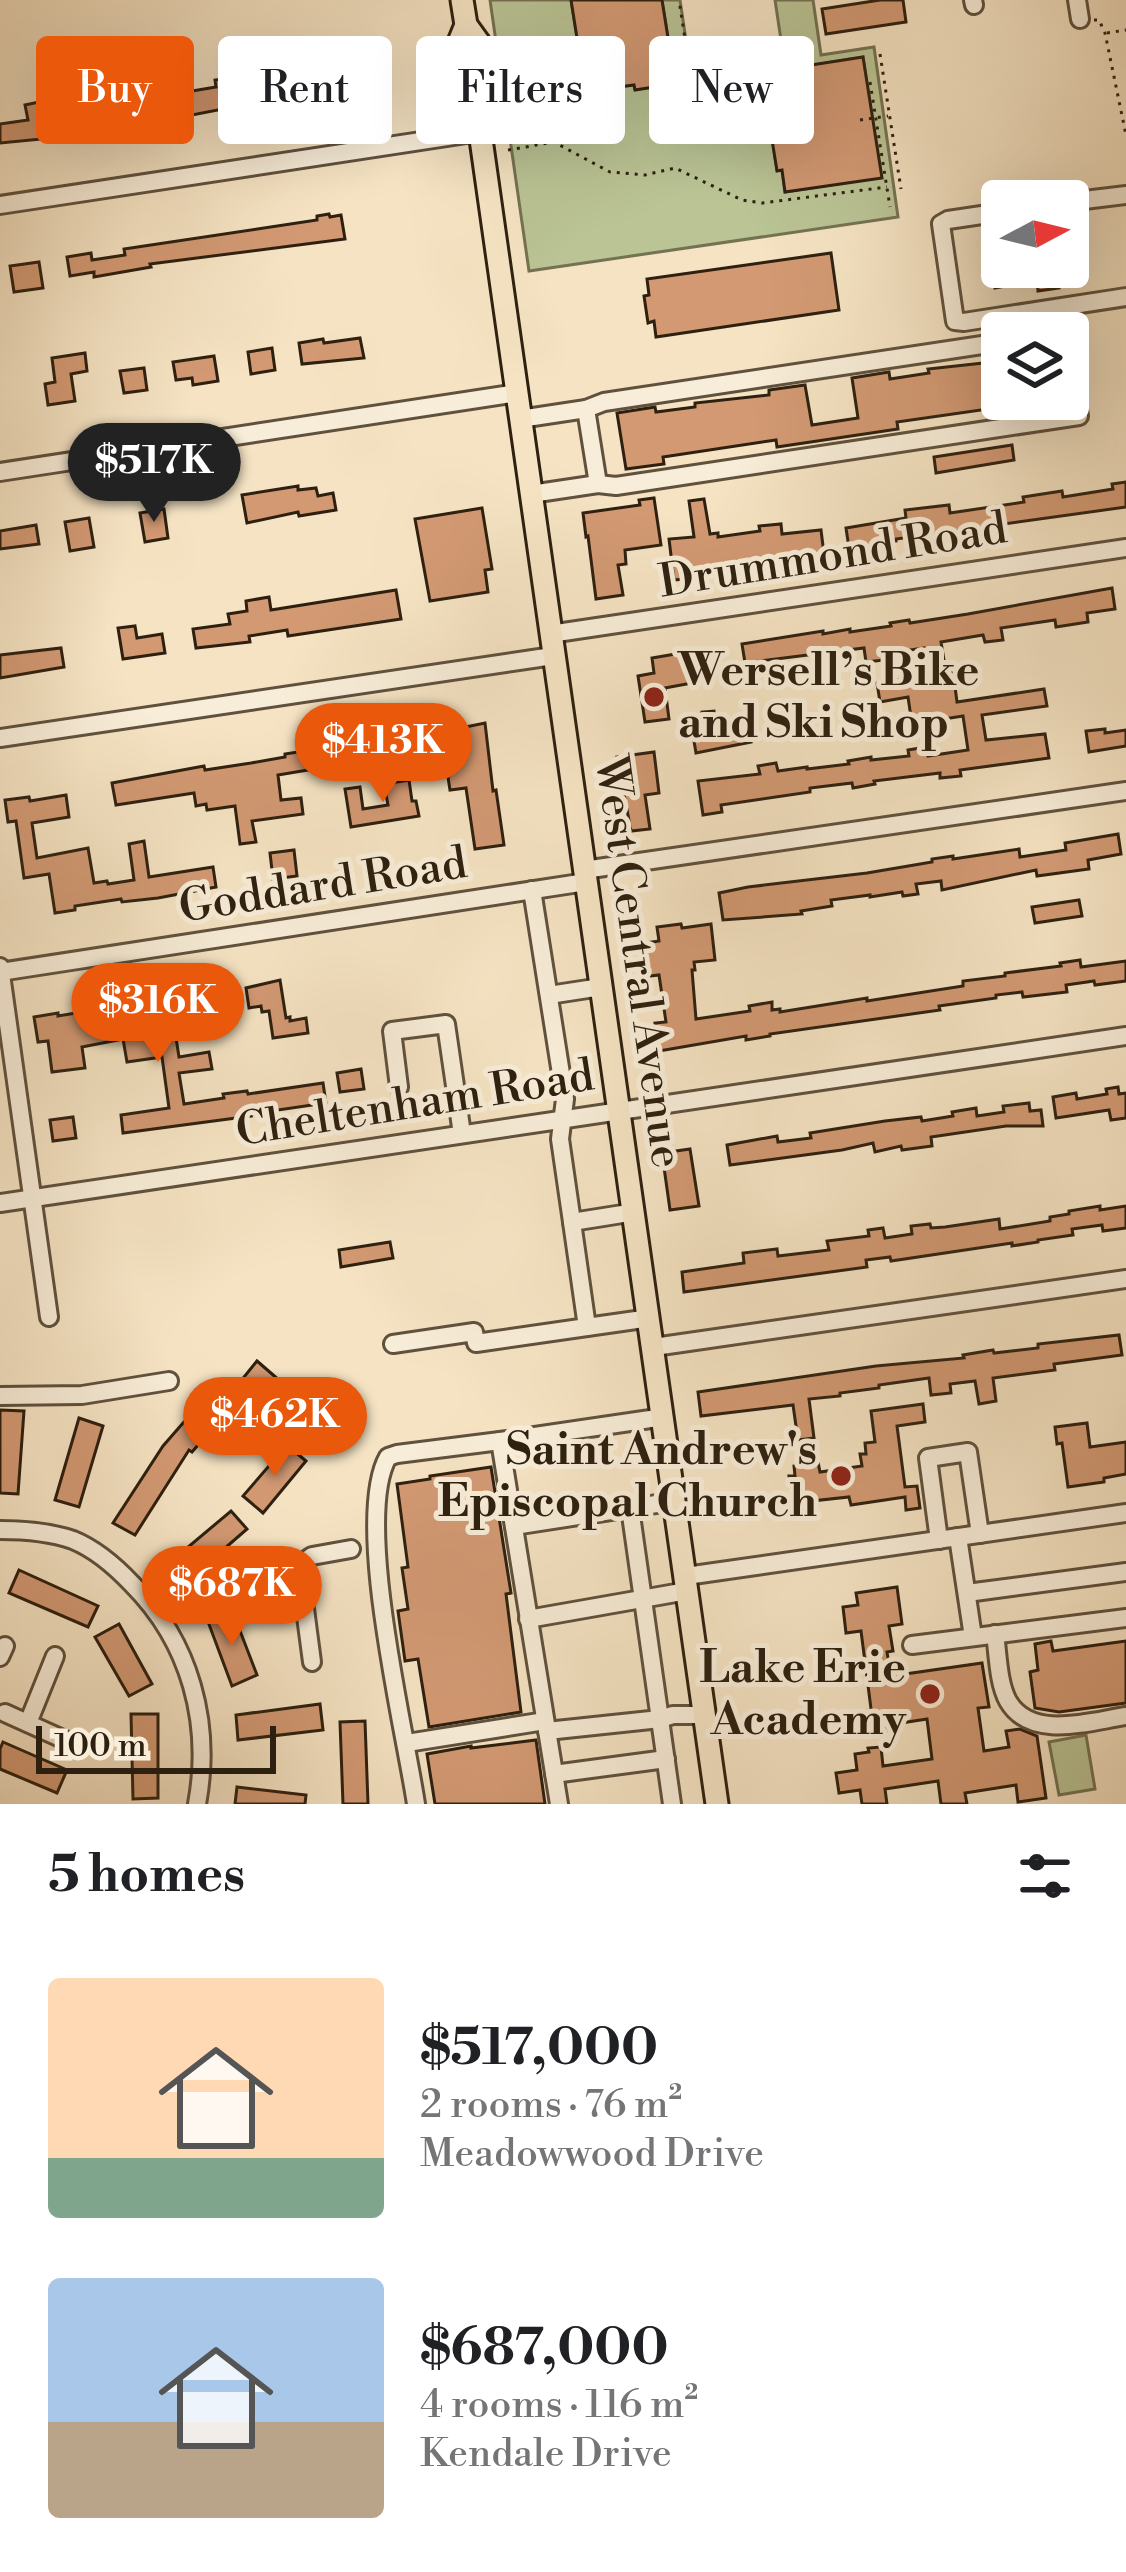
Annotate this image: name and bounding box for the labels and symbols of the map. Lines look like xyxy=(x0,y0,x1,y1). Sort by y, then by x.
north arrow xyxy=(981,180,1089,288)
pin: $517K xyxy=(70,423,238,525)
street label: Drummond Road xyxy=(655,500,1011,612)
place label: Wersell’s Bike and Ski Shop xyxy=(677,643,980,752)
marker: Wersell’s Bike and Ski Shop xyxy=(641,684,667,710)
pin: $413K xyxy=(299,703,467,805)
street label: West Central Avenue xyxy=(581,750,695,1172)
street label: Goddard Road xyxy=(175,835,471,937)
pin: $316K xyxy=(74,963,242,1065)
street label: Cheltenham Road xyxy=(232,1048,598,1160)
pin: $462K xyxy=(191,1377,359,1479)
place label: Saint Andrew's Episcopal Church xyxy=(438,1422,817,1531)
marker: Saint Andrew's Episcopal Church xyxy=(828,1463,854,1489)
pin: $687K xyxy=(148,1546,316,1648)
place label: Lake Erie Academy xyxy=(699,1640,906,1749)
marker: Lake Erie Academy xyxy=(917,1681,943,1707)
scale bar xyxy=(36,1720,276,1773)

